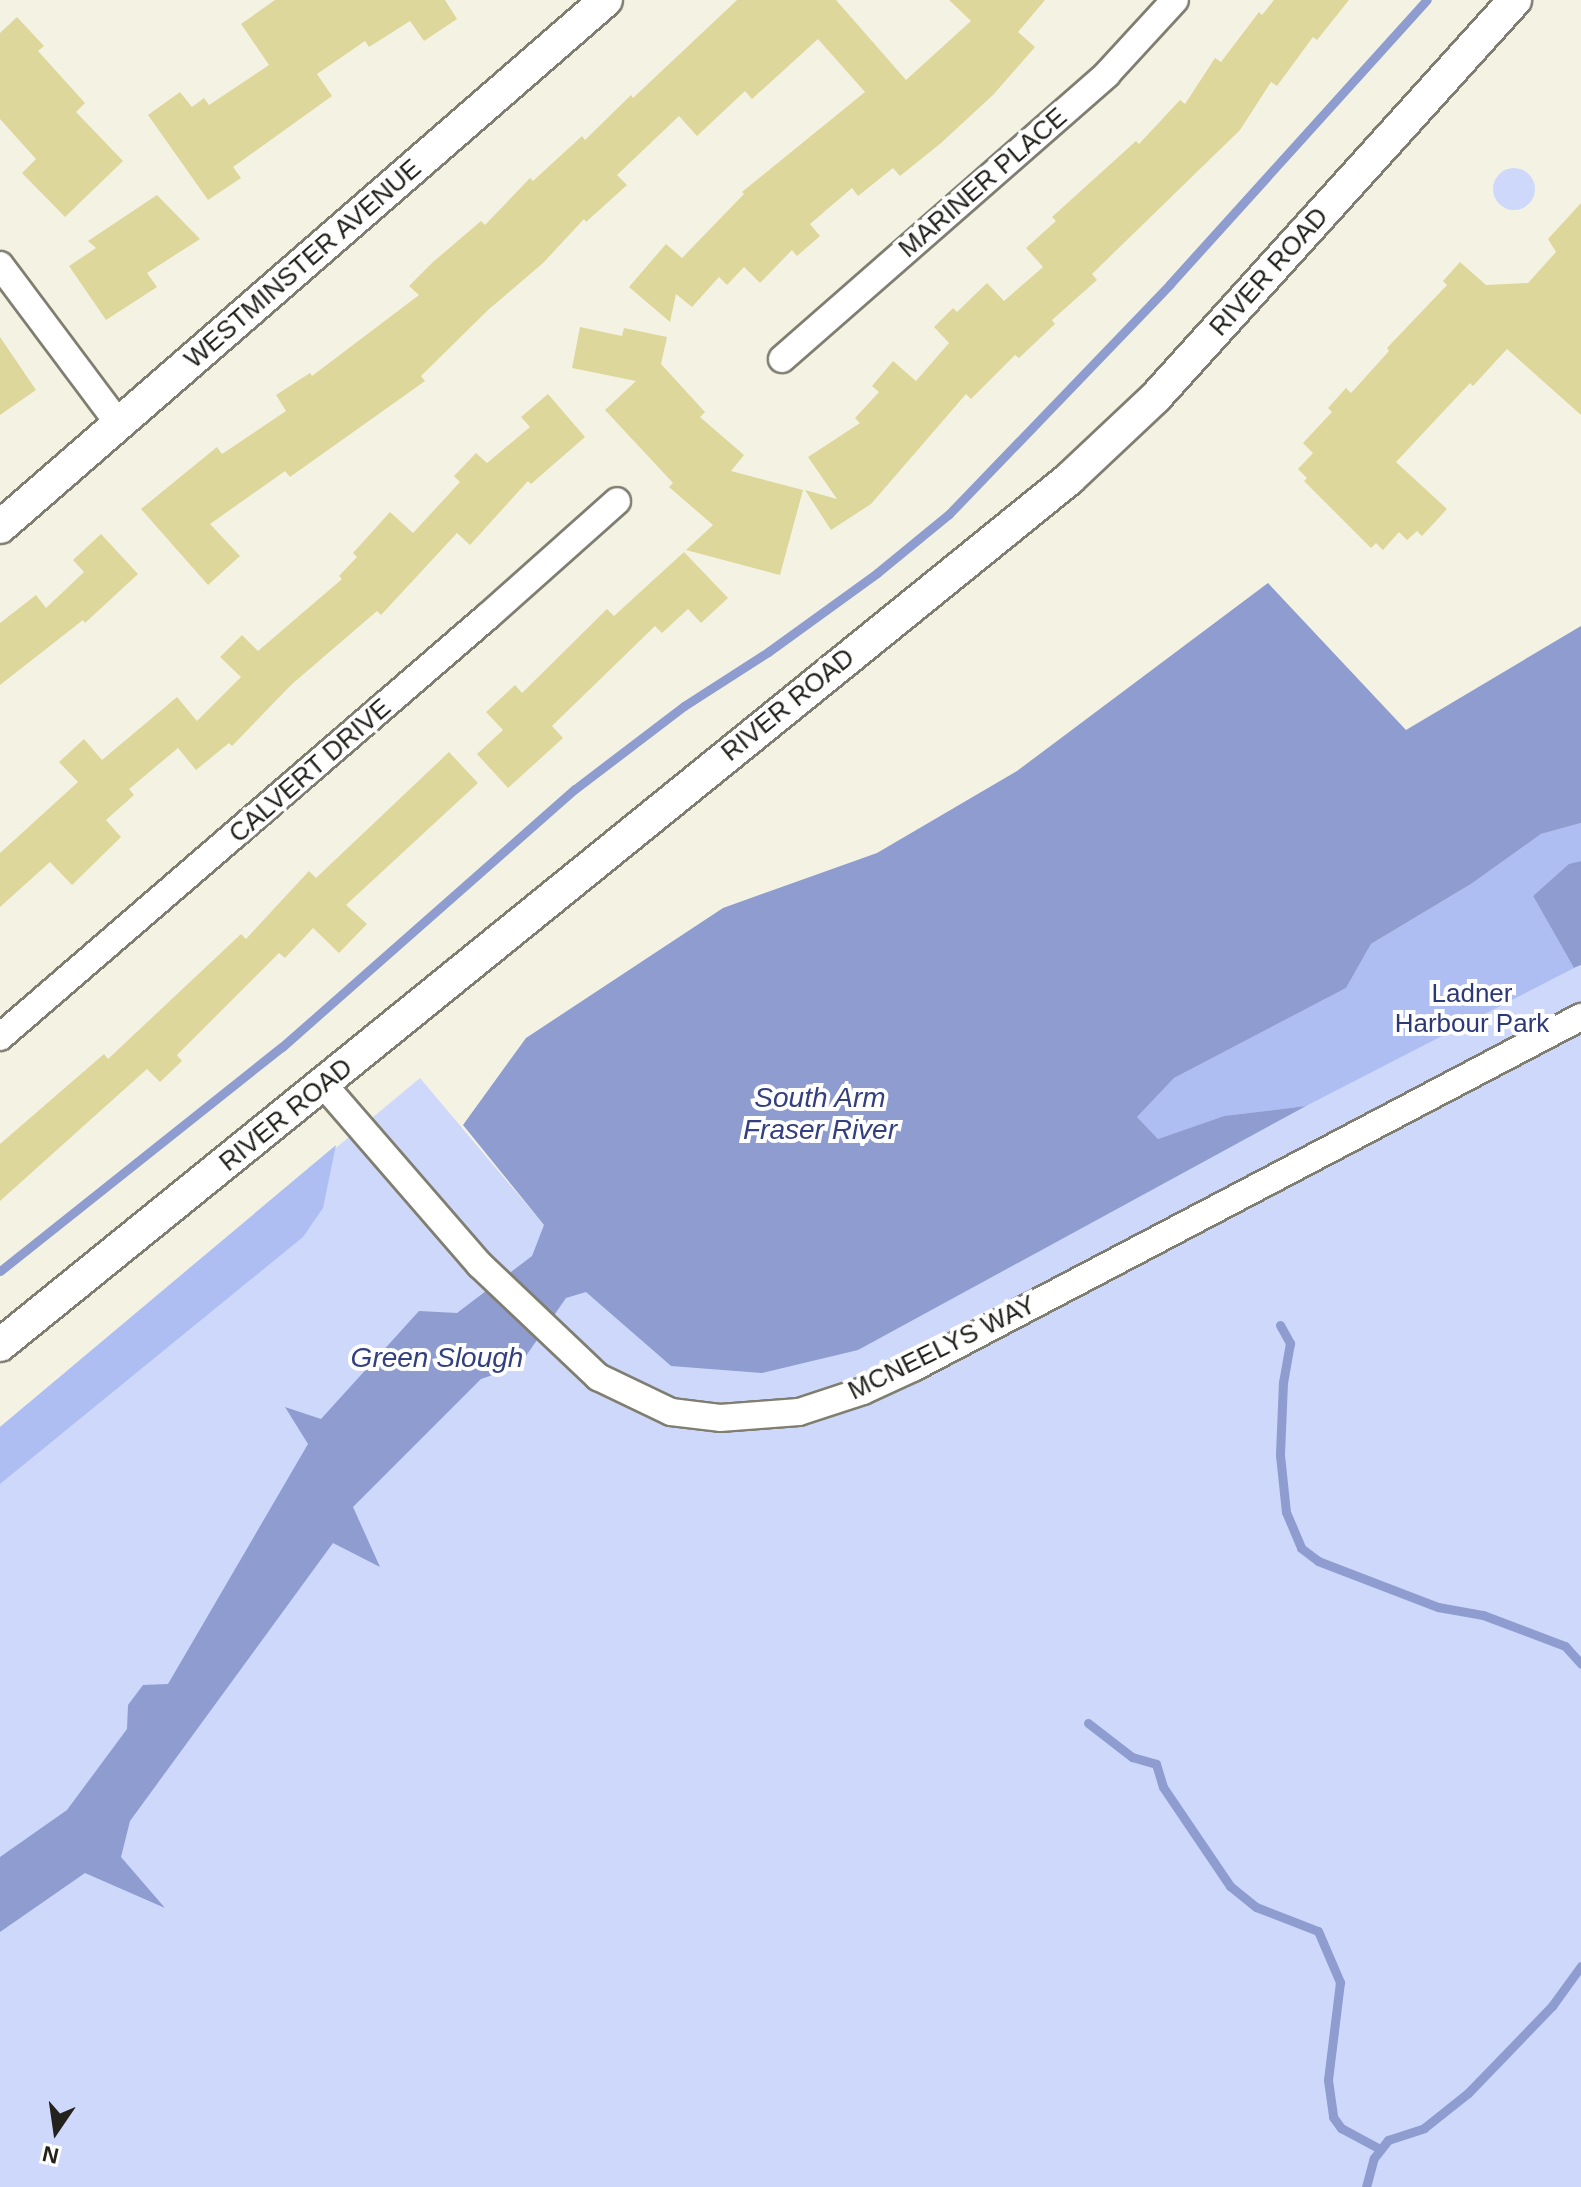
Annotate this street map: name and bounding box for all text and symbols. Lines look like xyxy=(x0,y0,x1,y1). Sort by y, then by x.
street label: MARINER PLACE xyxy=(893,102,1073,264)
street label: WESTMINSTER AVENUE xyxy=(178,152,428,376)
street label: RIVER ROAD xyxy=(1203,201,1335,343)
street label: RIVER ROAD xyxy=(715,642,861,768)
street label: CALVERT DRIVE xyxy=(223,692,397,850)
park label: Ladner Harbour Park xyxy=(1395,978,1549,1040)
street label: RIVER ROAD xyxy=(213,1052,359,1178)
water label: South Arm Fraser River xyxy=(743,1081,897,1147)
street label: MCNEELYS WAY xyxy=(843,1289,1041,1407)
water label: Green Slough xyxy=(351,1341,523,1375)
north arrow xyxy=(16,2091,96,2171)
text: N xyxy=(40,2141,61,2169)

